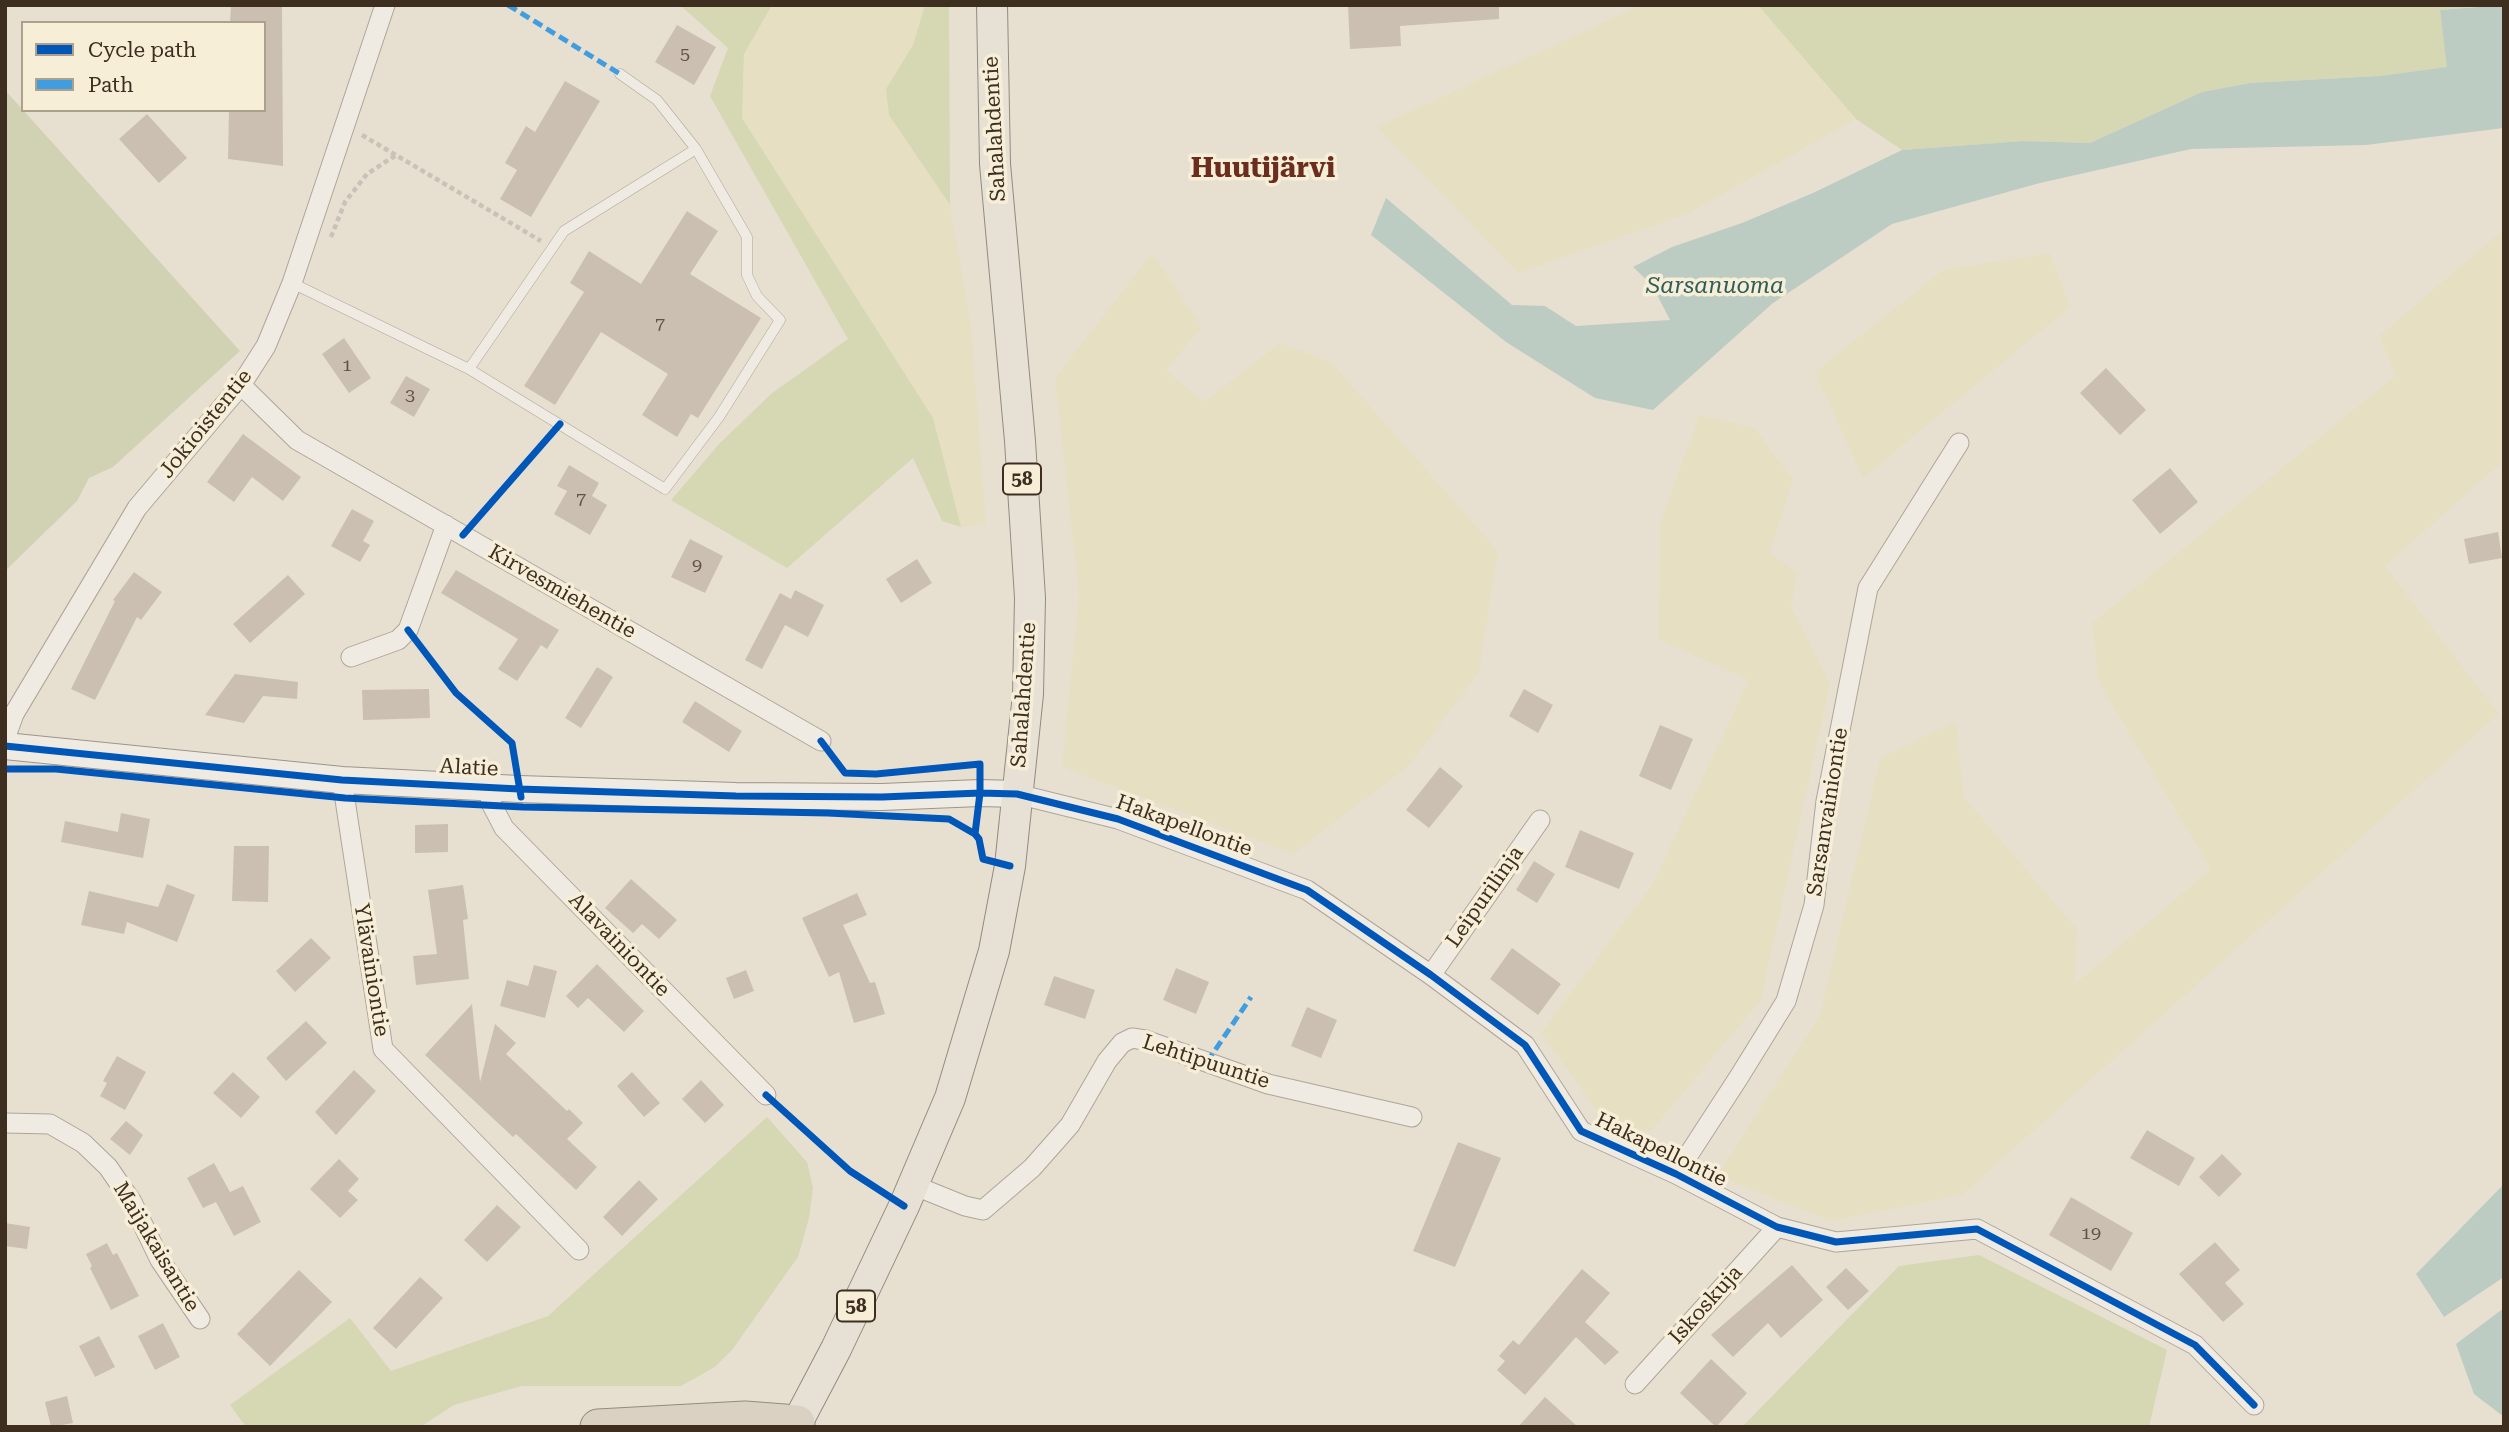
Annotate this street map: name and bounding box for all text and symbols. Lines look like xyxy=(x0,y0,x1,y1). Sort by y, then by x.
legend xyxy=(21,21,266,112)
text: Cycle path xyxy=(88,38,196,62)
house number: 5 xyxy=(680,44,690,66)
street label: Sahalahdentie xyxy=(979,56,1011,202)
text: Path xyxy=(88,73,134,97)
district label: Huutijärvi xyxy=(1191,152,1335,186)
water label: Sarsanuoma xyxy=(1646,272,1784,300)
house number: 7 xyxy=(655,314,665,336)
house number: 1 xyxy=(342,355,352,377)
street label: Jokioistentie xyxy=(154,364,258,484)
house number: 3 xyxy=(405,385,415,407)
road number: 58 xyxy=(1003,464,1041,494)
house number: 7 xyxy=(576,489,586,511)
street label: Kirvesmiehentie xyxy=(484,540,640,644)
house number: 9 xyxy=(692,555,702,577)
street label: Sahalahdentie xyxy=(1006,622,1042,768)
street label: Sarsanvainiontie xyxy=(1802,726,1854,898)
street label: Alatie xyxy=(439,754,499,782)
street label: Hakapellontie xyxy=(1112,790,1256,862)
street label: Leipurilinja xyxy=(1441,842,1529,952)
street label: Alavainiontie xyxy=(563,888,675,1002)
street label: Ylävainiontie xyxy=(348,902,394,1038)
street label: Lehtipuuntie xyxy=(1139,1030,1273,1094)
street label: Hakapellontie xyxy=(1591,1107,1731,1193)
street label: Maijakaisantie xyxy=(107,1177,205,1317)
house number: 19 xyxy=(2081,1223,2101,1245)
street label: Iskoskuja xyxy=(1664,1260,1748,1350)
road number: 58 xyxy=(837,1290,875,1322)

